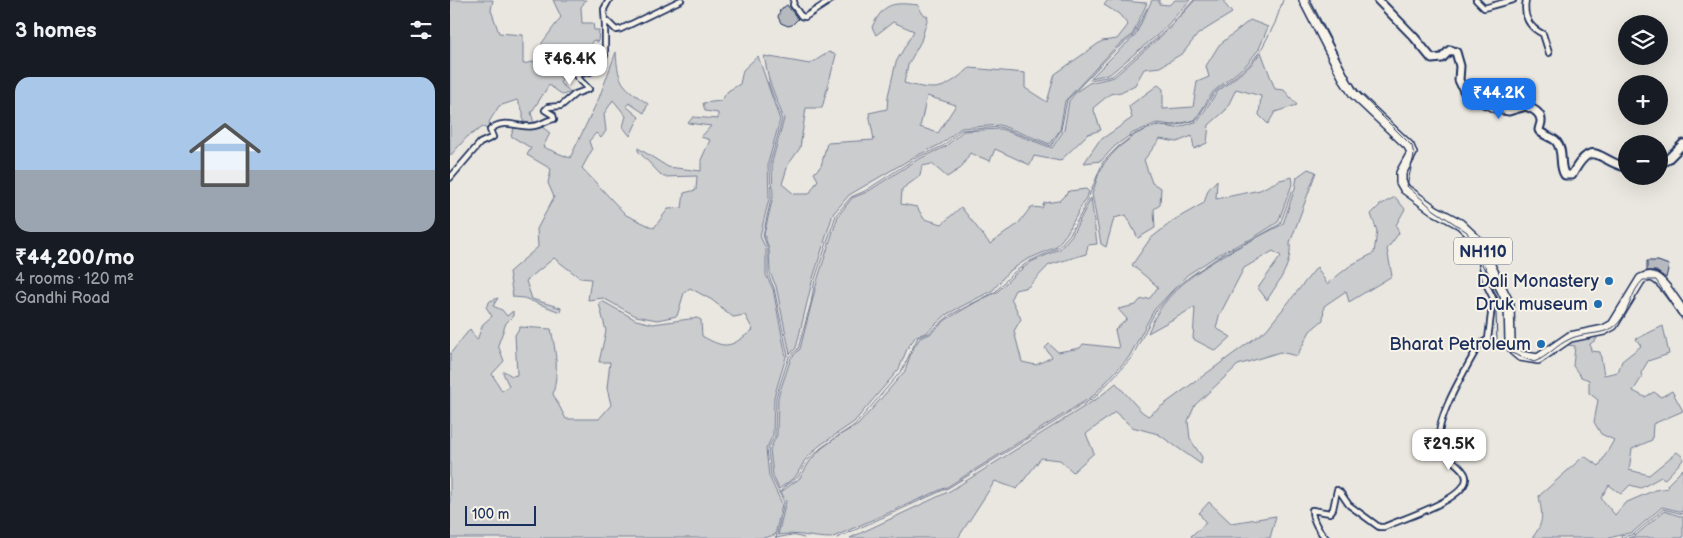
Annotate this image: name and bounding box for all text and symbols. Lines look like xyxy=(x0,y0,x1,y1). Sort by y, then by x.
map controls xyxy=(1618,15,1668,185)
button: layers xyxy=(1618,15,1668,65)
icon: filters xyxy=(407,16,435,44)
text: 3 homes xyxy=(15,18,97,43)
pin: ₹46.4K xyxy=(529,44,611,86)
text: ₹46.4K xyxy=(544,50,596,69)
button: + xyxy=(1618,75,1668,125)
pin: ₹44.2K xyxy=(1458,78,1540,120)
text: ₹44.2K xyxy=(1473,84,1525,103)
icon: home xyxy=(180,110,270,200)
button: − xyxy=(1618,135,1668,185)
road number: NH110 xyxy=(1454,238,1512,264)
text: ₹44,200/mo xyxy=(15,245,135,270)
text: 4 rooms · 120 m² xyxy=(15,270,134,289)
place label: Dali Monastery xyxy=(1477,271,1600,292)
marker: Dali Monastery xyxy=(1603,275,1615,287)
text: Gandhi Road xyxy=(15,289,110,308)
place label: Druk museum xyxy=(1475,294,1588,315)
marker: Druk museum xyxy=(1592,298,1604,310)
place label: Bharat Petroleum xyxy=(1389,334,1531,355)
marker: Bharat Petroleum xyxy=(1535,338,1547,350)
pin: ₹29.5K xyxy=(1408,428,1490,471)
text: ₹29.5K xyxy=(1423,435,1475,454)
scale bar xyxy=(465,503,536,526)
text: 100 m xyxy=(472,506,509,523)

